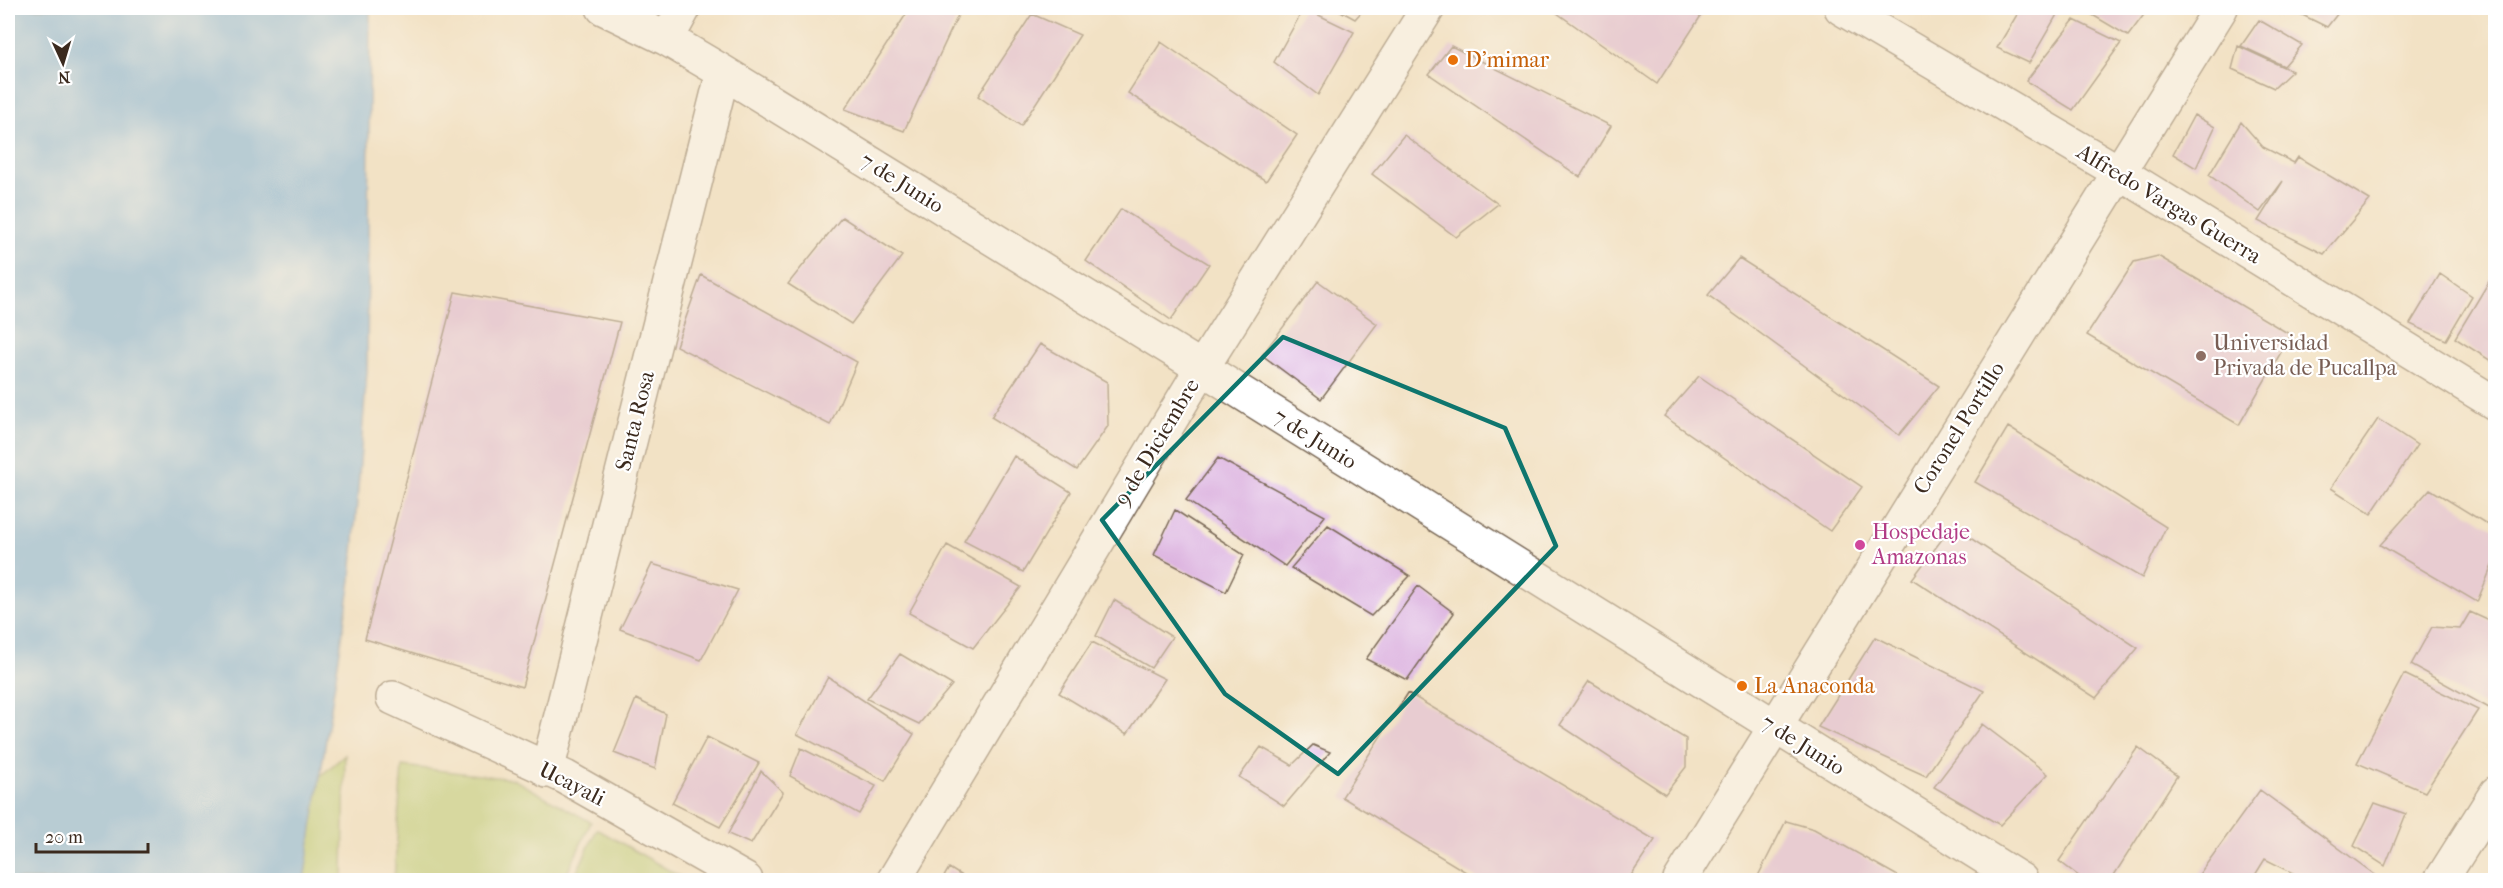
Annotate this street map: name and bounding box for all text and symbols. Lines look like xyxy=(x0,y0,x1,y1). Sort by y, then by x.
north arrow xyxy=(33,33,93,93)
place label: D'mimar xyxy=(1465,47,1550,73)
marker: D'mimar xyxy=(1446,53,1460,67)
text: N xyxy=(56,68,71,87)
street label: Alfredo Vargas Guerra xyxy=(2071,138,2267,270)
street label: 7 de Junio xyxy=(855,147,949,219)
place label: Universidad Privada de Pucallpa xyxy=(2213,330,2398,381)
marker: Universidad Privada de Pucallpa xyxy=(2194,349,2208,363)
street label: Coronel Portillo xyxy=(1908,357,2010,499)
street label: Santa Rosa xyxy=(610,368,660,474)
street label: 9 de Diciembre xyxy=(1109,374,1205,510)
street label: 7 de Junio xyxy=(1268,403,1362,475)
place label: Hospedaje Amazonas xyxy=(1871,519,1970,570)
marker: Hospedaje Amazonas xyxy=(1853,538,1867,552)
place label: La Anaconda xyxy=(1754,673,1876,699)
marker: La Anaconda xyxy=(1735,679,1749,693)
street label: 7 de Junio xyxy=(1756,709,1850,781)
street label: Ucayali xyxy=(535,756,610,812)
scale bar xyxy=(36,816,148,854)
text: 20 m xyxy=(45,827,83,848)

